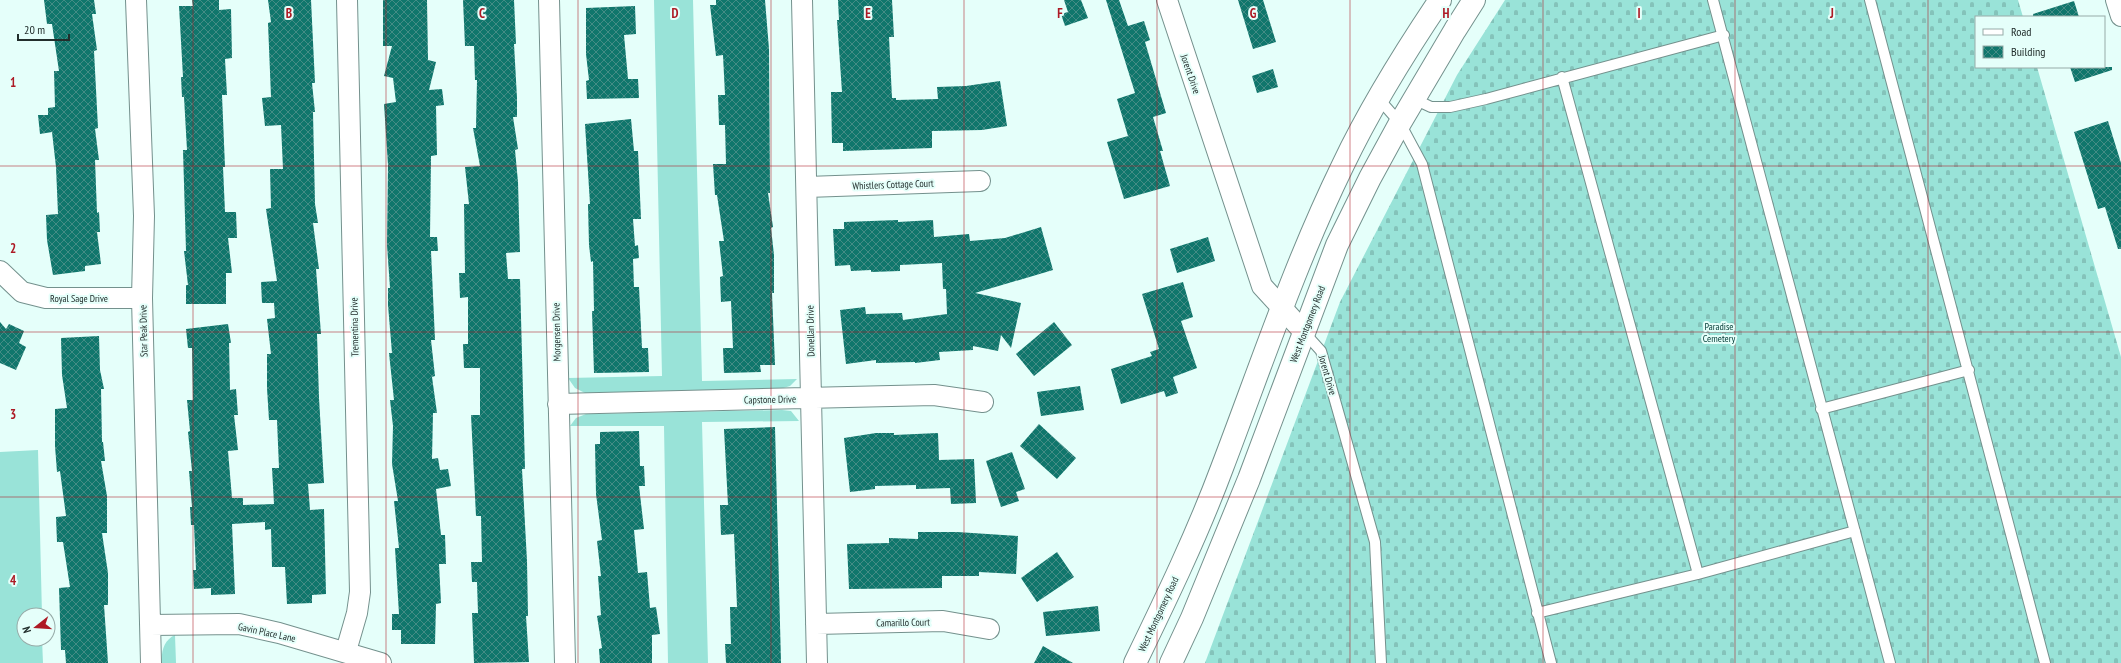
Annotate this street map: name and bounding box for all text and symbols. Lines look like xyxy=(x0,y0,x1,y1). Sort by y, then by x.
text: B xyxy=(286,5,292,22)
text: C xyxy=(479,5,485,22)
text: D xyxy=(672,5,679,22)
text: E xyxy=(865,5,871,22)
text: F xyxy=(1057,5,1063,22)
text: G xyxy=(1250,5,1257,22)
text: H xyxy=(1443,5,1450,22)
text: I xyxy=(1637,5,1641,22)
text: J xyxy=(1829,5,1834,22)
scale bar xyxy=(18,16,69,42)
legend xyxy=(1975,16,2105,68)
text: 20 m xyxy=(24,22,45,37)
text: Road xyxy=(2011,24,2031,39)
text: Building xyxy=(2011,44,2046,59)
street label: Jorent Drive xyxy=(1177,52,1203,96)
text: 1 xyxy=(10,74,16,91)
street label: Whistlers Cottage Court xyxy=(852,177,934,192)
text: 2 xyxy=(10,240,16,257)
street label: West Montgomery Road xyxy=(1287,284,1328,364)
street label: Royal Sage Drive xyxy=(50,292,108,305)
street label: Trementina Drive xyxy=(347,297,362,357)
street label: Morgensen Drive xyxy=(549,303,564,361)
street label: Star Peak Drive xyxy=(137,305,150,357)
street label: Donellan Drive xyxy=(804,305,817,357)
park label: Paradise Cemetery xyxy=(1703,320,1735,345)
street label: Jorent Drive xyxy=(1315,353,1339,397)
street label: Capstone Drive xyxy=(744,393,796,406)
text: 3 xyxy=(10,406,16,423)
text: 4 xyxy=(10,572,17,589)
street label: West Montgomery Road xyxy=(1135,575,1181,654)
north arrow xyxy=(16,607,56,647)
street label: Camarillo Court xyxy=(876,616,930,629)
street label: Gavin Place Lane xyxy=(237,620,297,645)
text: N xyxy=(19,625,34,635)

